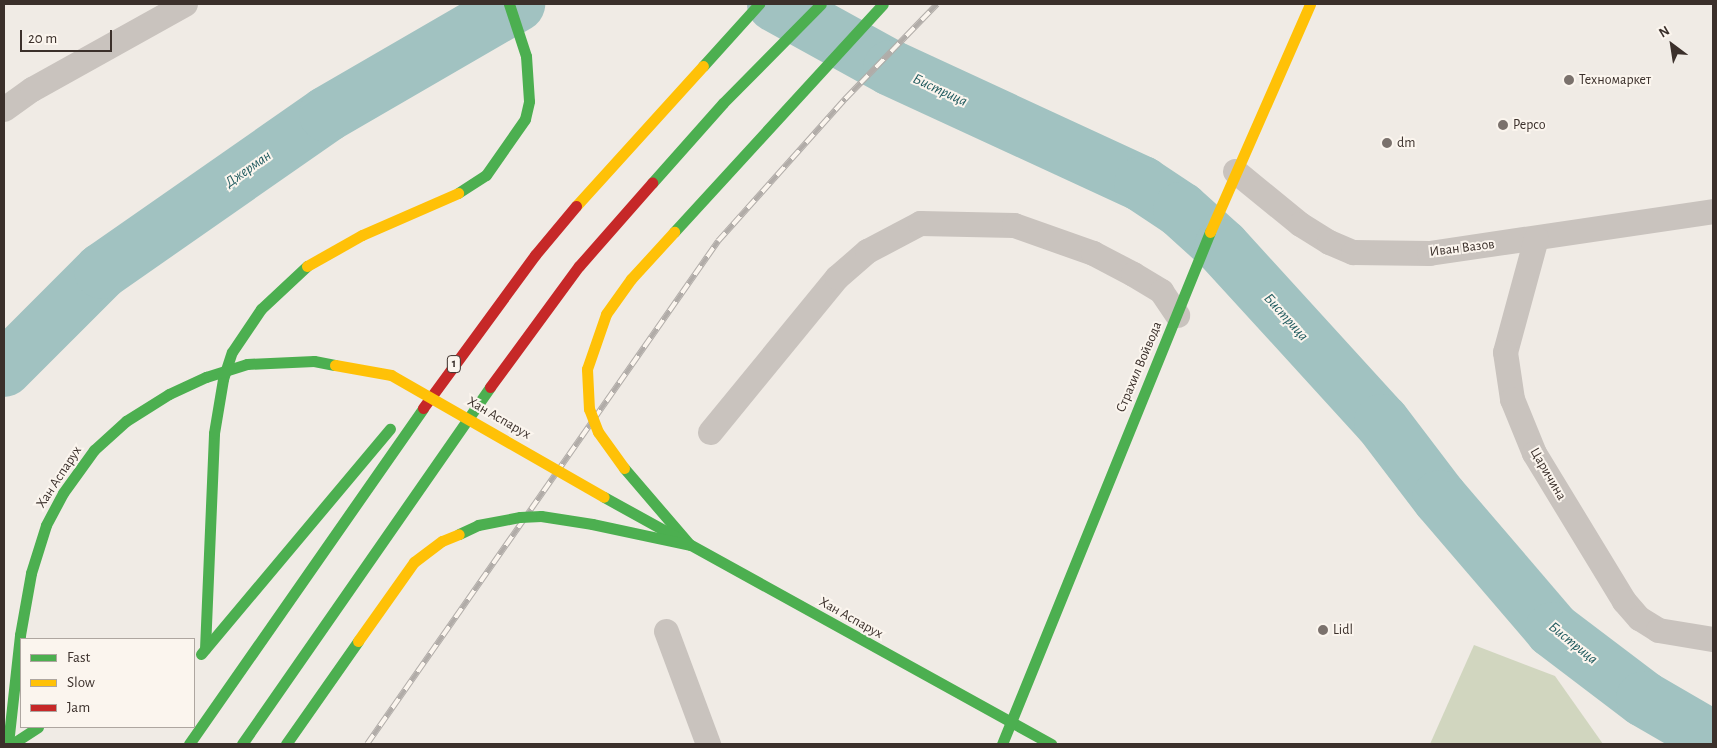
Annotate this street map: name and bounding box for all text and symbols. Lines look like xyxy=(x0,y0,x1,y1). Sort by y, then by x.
scale bar xyxy=(22,20,115,52)
north arrow xyxy=(1647,20,1697,70)
text: N xyxy=(1656,24,1672,41)
text: 20 m xyxy=(28,31,57,46)
water label: Бистрица xyxy=(910,70,970,110)
place label: Техномаркет xyxy=(1579,72,1651,88)
marker: Техномаркет xyxy=(1563,74,1575,86)
place label: Pepco xyxy=(1513,117,1546,133)
marker: Pepco xyxy=(1497,119,1509,131)
place label: dm xyxy=(1397,135,1415,151)
marker: dm xyxy=(1381,137,1393,149)
water label: Джерман xyxy=(221,147,275,191)
street label: Иван Вазов xyxy=(1429,236,1495,260)
water label: Бистрица xyxy=(1260,289,1312,345)
street label: Страхил Войвода xyxy=(1112,319,1166,415)
road number: 1 xyxy=(446,354,462,374)
street label: Хан Аспарух xyxy=(464,393,534,443)
street label: Хан Аспарух xyxy=(33,443,85,511)
street label: Царичина xyxy=(1526,445,1570,503)
street label: Хан Аспарух xyxy=(816,594,886,642)
water label: Бистрица xyxy=(1545,618,1601,668)
place label: Lidl xyxy=(1333,622,1353,638)
marker: Lidl xyxy=(1317,624,1329,636)
legend xyxy=(20,638,195,728)
text: Fast xyxy=(67,650,90,665)
text: Slow xyxy=(67,675,95,690)
text: Jam xyxy=(67,700,90,715)

